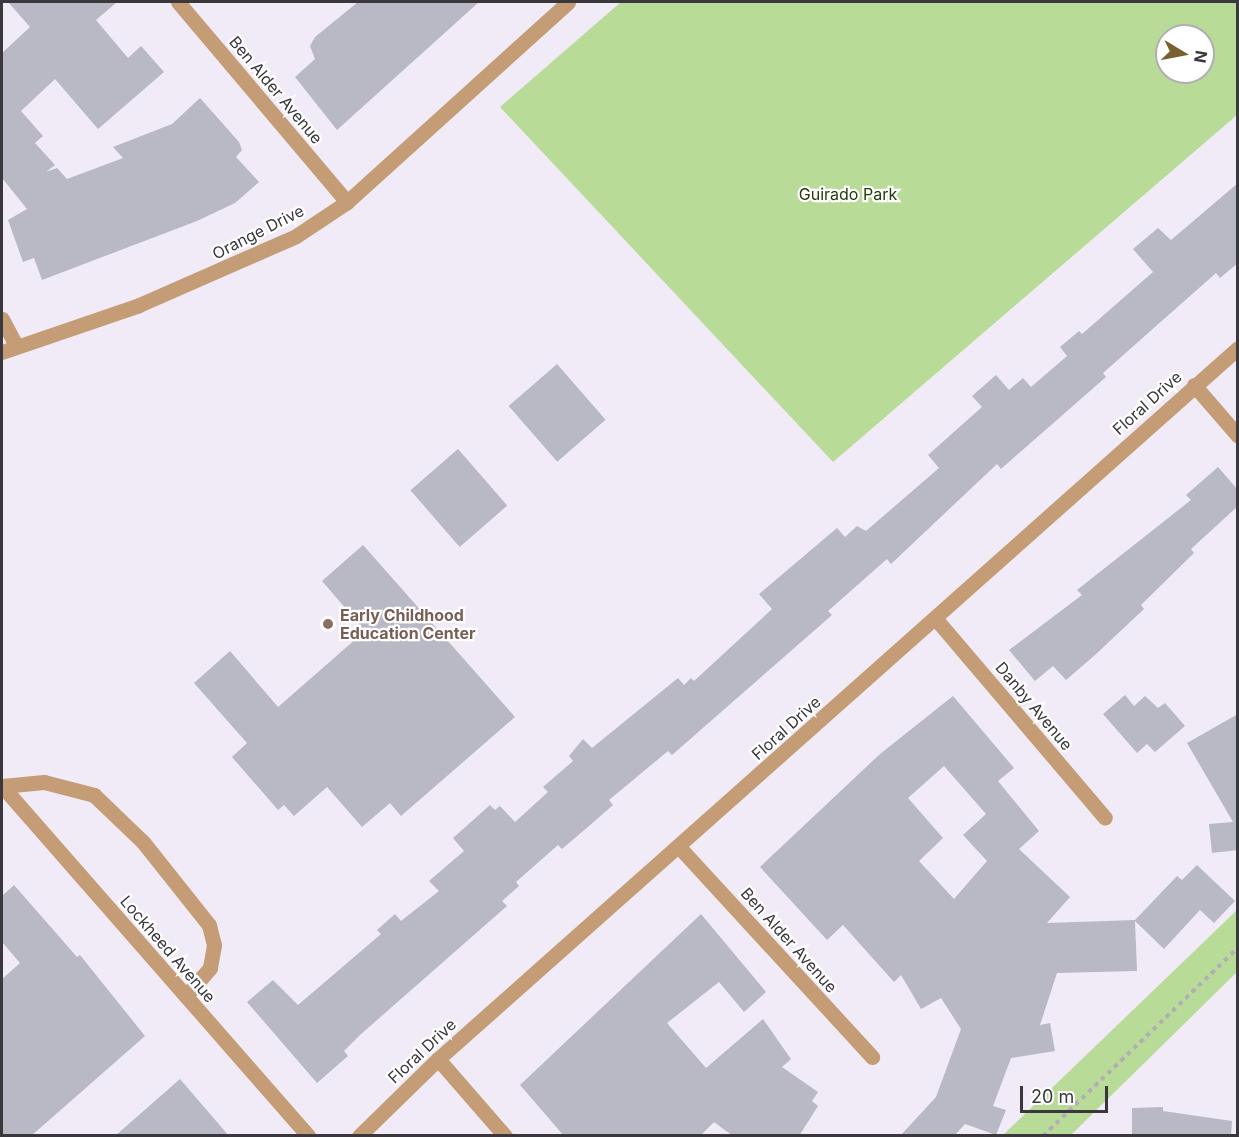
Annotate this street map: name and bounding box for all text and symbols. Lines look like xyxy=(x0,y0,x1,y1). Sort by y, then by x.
north arrow xyxy=(1155,24,1215,84)
street label: Ben Alder Avenue xyxy=(225,32,327,148)
text: N xyxy=(1190,49,1212,65)
park label: Guirado Park xyxy=(799,184,897,204)
street label: Orange Drive xyxy=(209,201,307,263)
street label: Floral Drive xyxy=(1109,367,1185,439)
place label: Early Childhood Education Center xyxy=(340,605,475,643)
marker: Early Childhood Education Center xyxy=(321,617,335,631)
street label: Danby Avenue xyxy=(992,658,1076,754)
street label: Floral Drive xyxy=(748,692,824,764)
street label: Ben Alder Avenue xyxy=(737,884,841,996)
street label: Lockheed Avenue xyxy=(116,892,220,1006)
street label: Floral Drive xyxy=(384,1015,460,1087)
scale bar xyxy=(1023,1074,1112,1112)
text: 20 m xyxy=(1031,1086,1074,1107)

